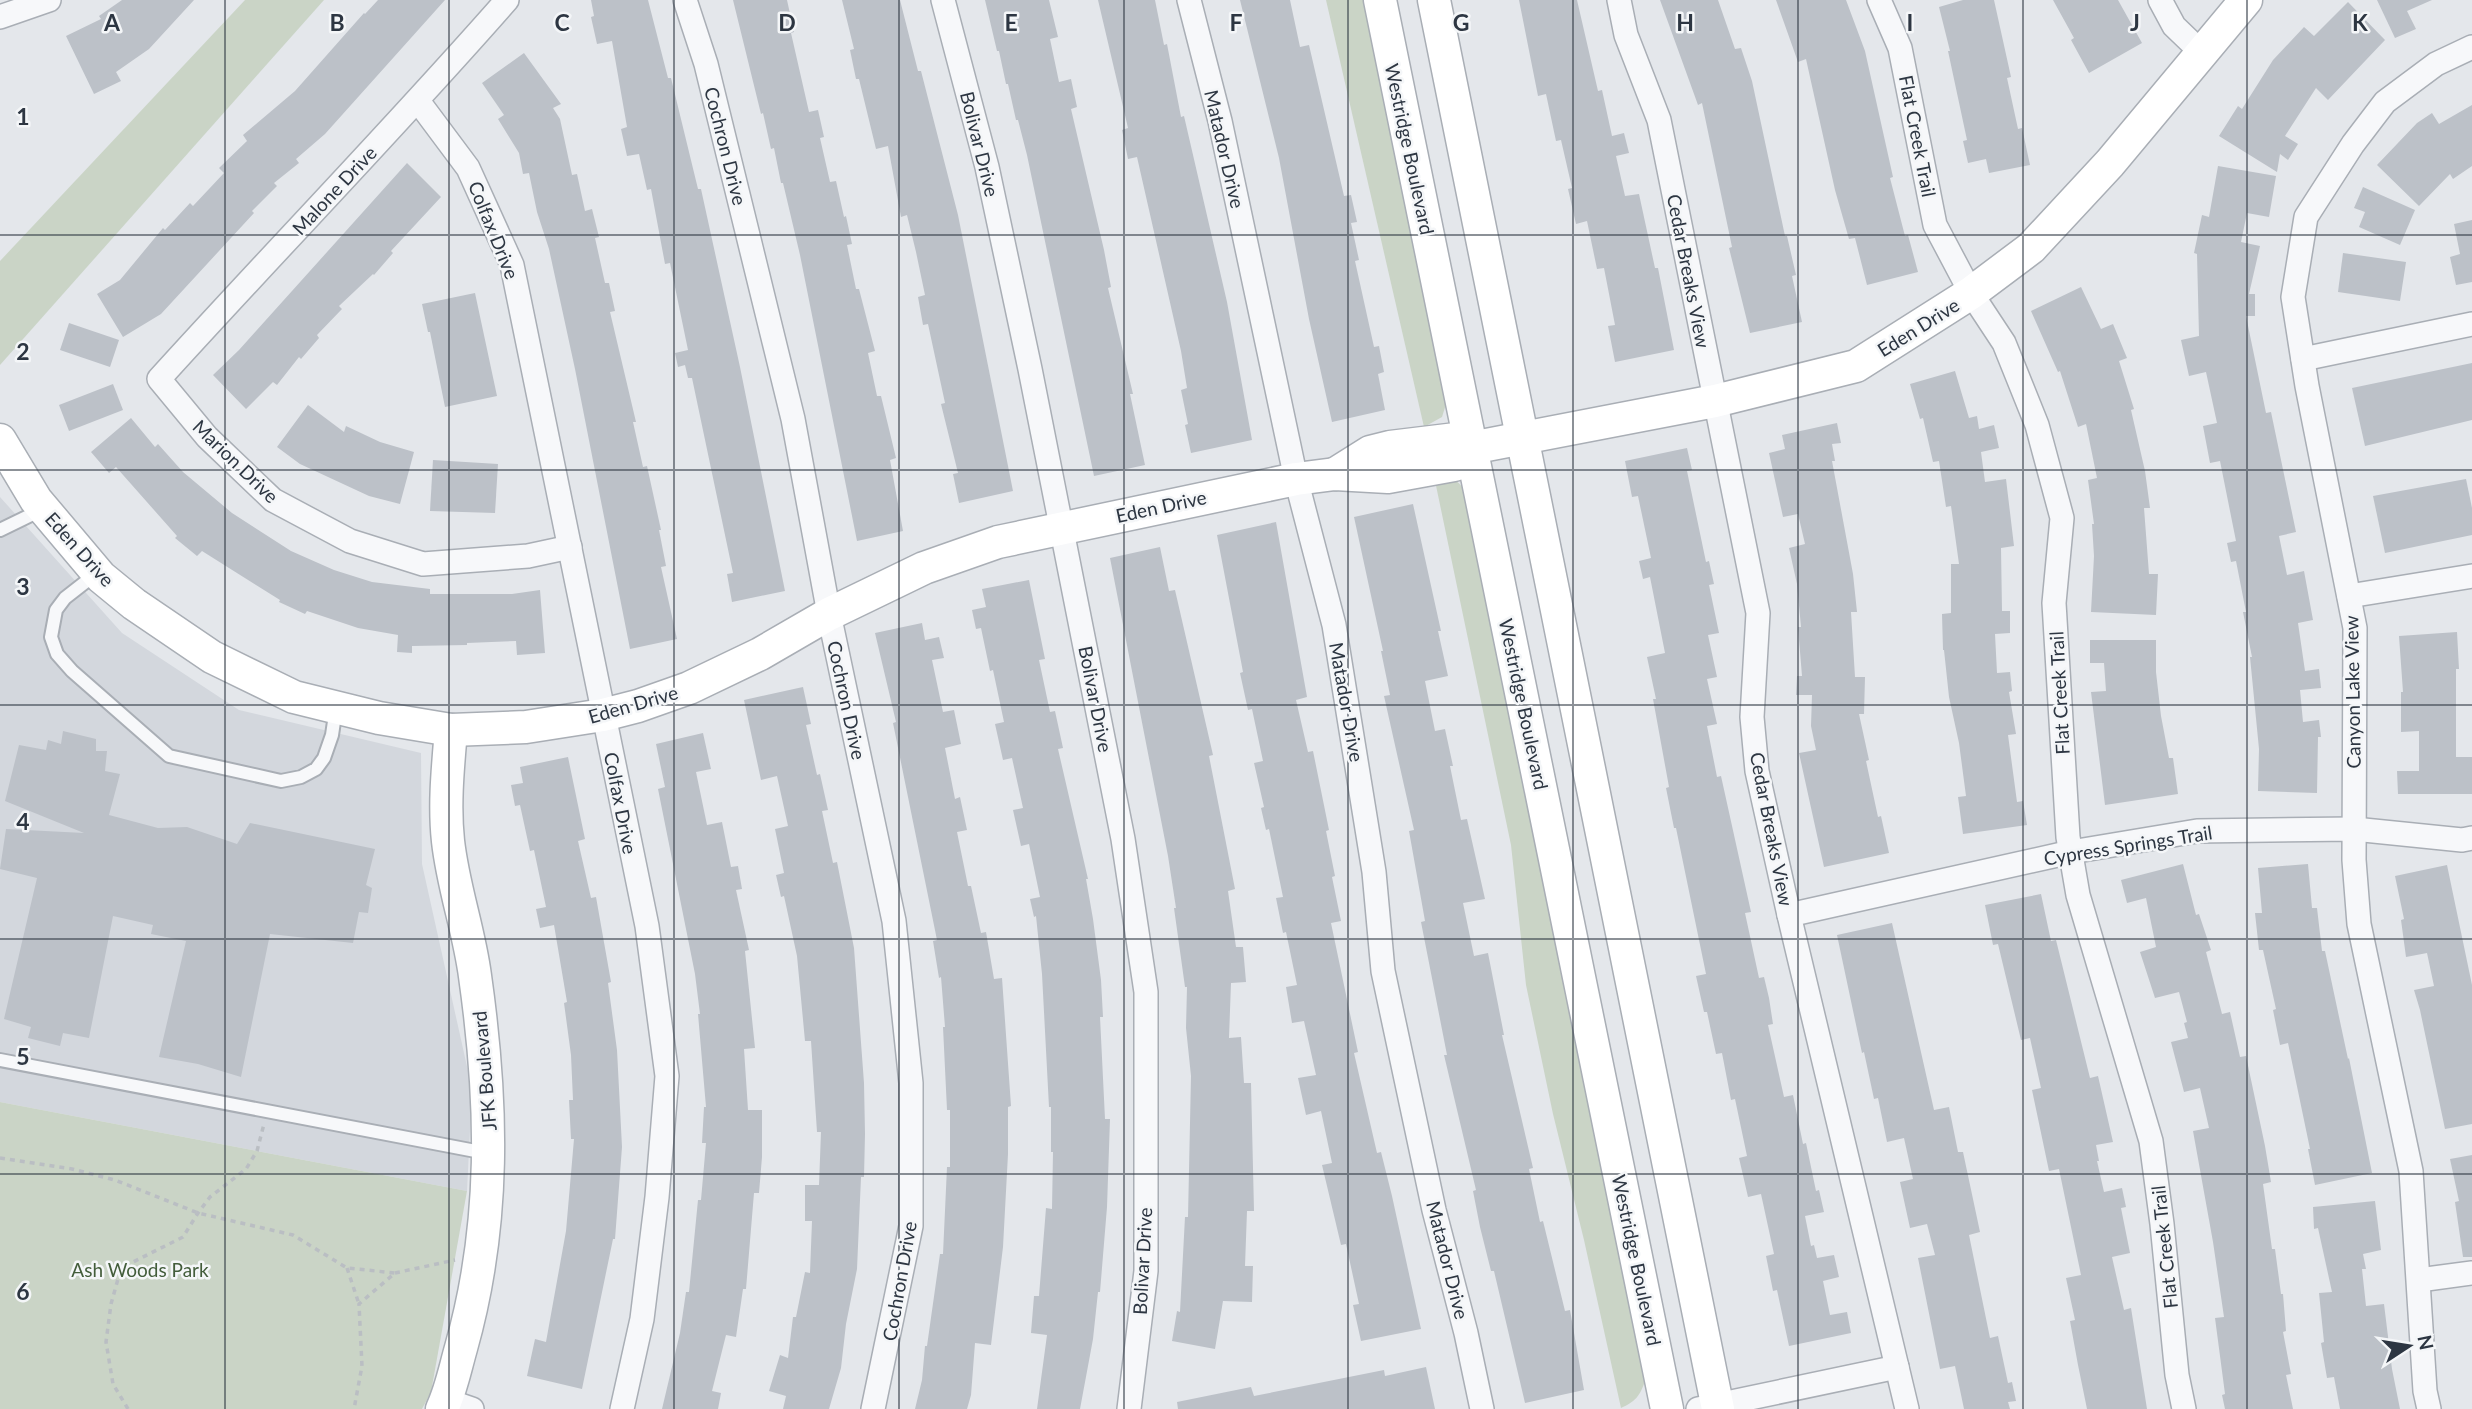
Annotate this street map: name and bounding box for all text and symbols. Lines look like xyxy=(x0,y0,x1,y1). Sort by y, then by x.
text: A xyxy=(103,8,121,36)
text: B xyxy=(329,8,345,36)
text: C xyxy=(554,8,570,36)
text: D xyxy=(778,8,796,36)
text: E xyxy=(1004,8,1018,36)
text: F xyxy=(1229,8,1243,36)
text: G xyxy=(1453,8,1469,36)
text: H xyxy=(1676,8,1694,36)
text: I xyxy=(1907,8,1913,36)
text: J xyxy=(2130,8,2140,36)
text: K xyxy=(2352,8,2368,36)
street label: Westridge Boulevard xyxy=(1381,61,1439,237)
street label: Flat Creek Trail xyxy=(1895,73,1941,199)
street label: Cochron Drive xyxy=(700,85,752,207)
street label: Matador Drive xyxy=(1200,87,1250,211)
street label: Bolivar Drive xyxy=(956,89,1004,199)
text: 1 xyxy=(16,102,30,130)
street label: Malone Drive xyxy=(287,141,381,239)
street label: Colfax Drive xyxy=(464,178,524,282)
street label: Cedar Breaks View xyxy=(1663,192,1715,350)
street label: Eden Drive xyxy=(1873,293,1963,361)
text: 2 xyxy=(16,337,30,365)
street label: Marion Drive xyxy=(189,415,283,507)
street label: Eden Drive xyxy=(1114,485,1208,527)
street label: Eden Drive xyxy=(41,507,119,591)
text: 3 xyxy=(16,572,30,600)
street label: Canyon Lake View xyxy=(2339,615,2365,769)
street label: Westridge Boulevard xyxy=(1495,616,1553,792)
street label: Flat Creek Trail xyxy=(2044,631,2074,755)
street label: Cochron Drive xyxy=(823,638,871,762)
street label: Matador Drive xyxy=(1325,640,1369,764)
street label: Bolivar Drive xyxy=(1074,644,1118,754)
street label: Eden Drive xyxy=(586,680,680,728)
street label: Colfax Drive xyxy=(600,750,642,856)
street label: Cedar Breaks View xyxy=(1746,750,1798,908)
text: 4 xyxy=(16,807,30,835)
street label: Cypress Springs Trail xyxy=(2042,820,2214,870)
street label: JFK Boulevard xyxy=(467,1010,501,1132)
text: 5 xyxy=(16,1042,30,1070)
street label: Westridge Boulevard xyxy=(1608,1172,1666,1348)
street label: Flat Creek Trail xyxy=(2146,1184,2182,1310)
street label: Matador Drive xyxy=(1422,1198,1474,1322)
street label: Bolivar Drive xyxy=(1128,1207,1156,1315)
street label: Cochron Drive xyxy=(877,1219,921,1343)
park label: Ash Woods Park xyxy=(71,1258,209,1281)
text: 6 xyxy=(16,1277,30,1305)
north arrow xyxy=(2374,1311,2444,1381)
text: N xyxy=(2413,1333,2439,1352)

